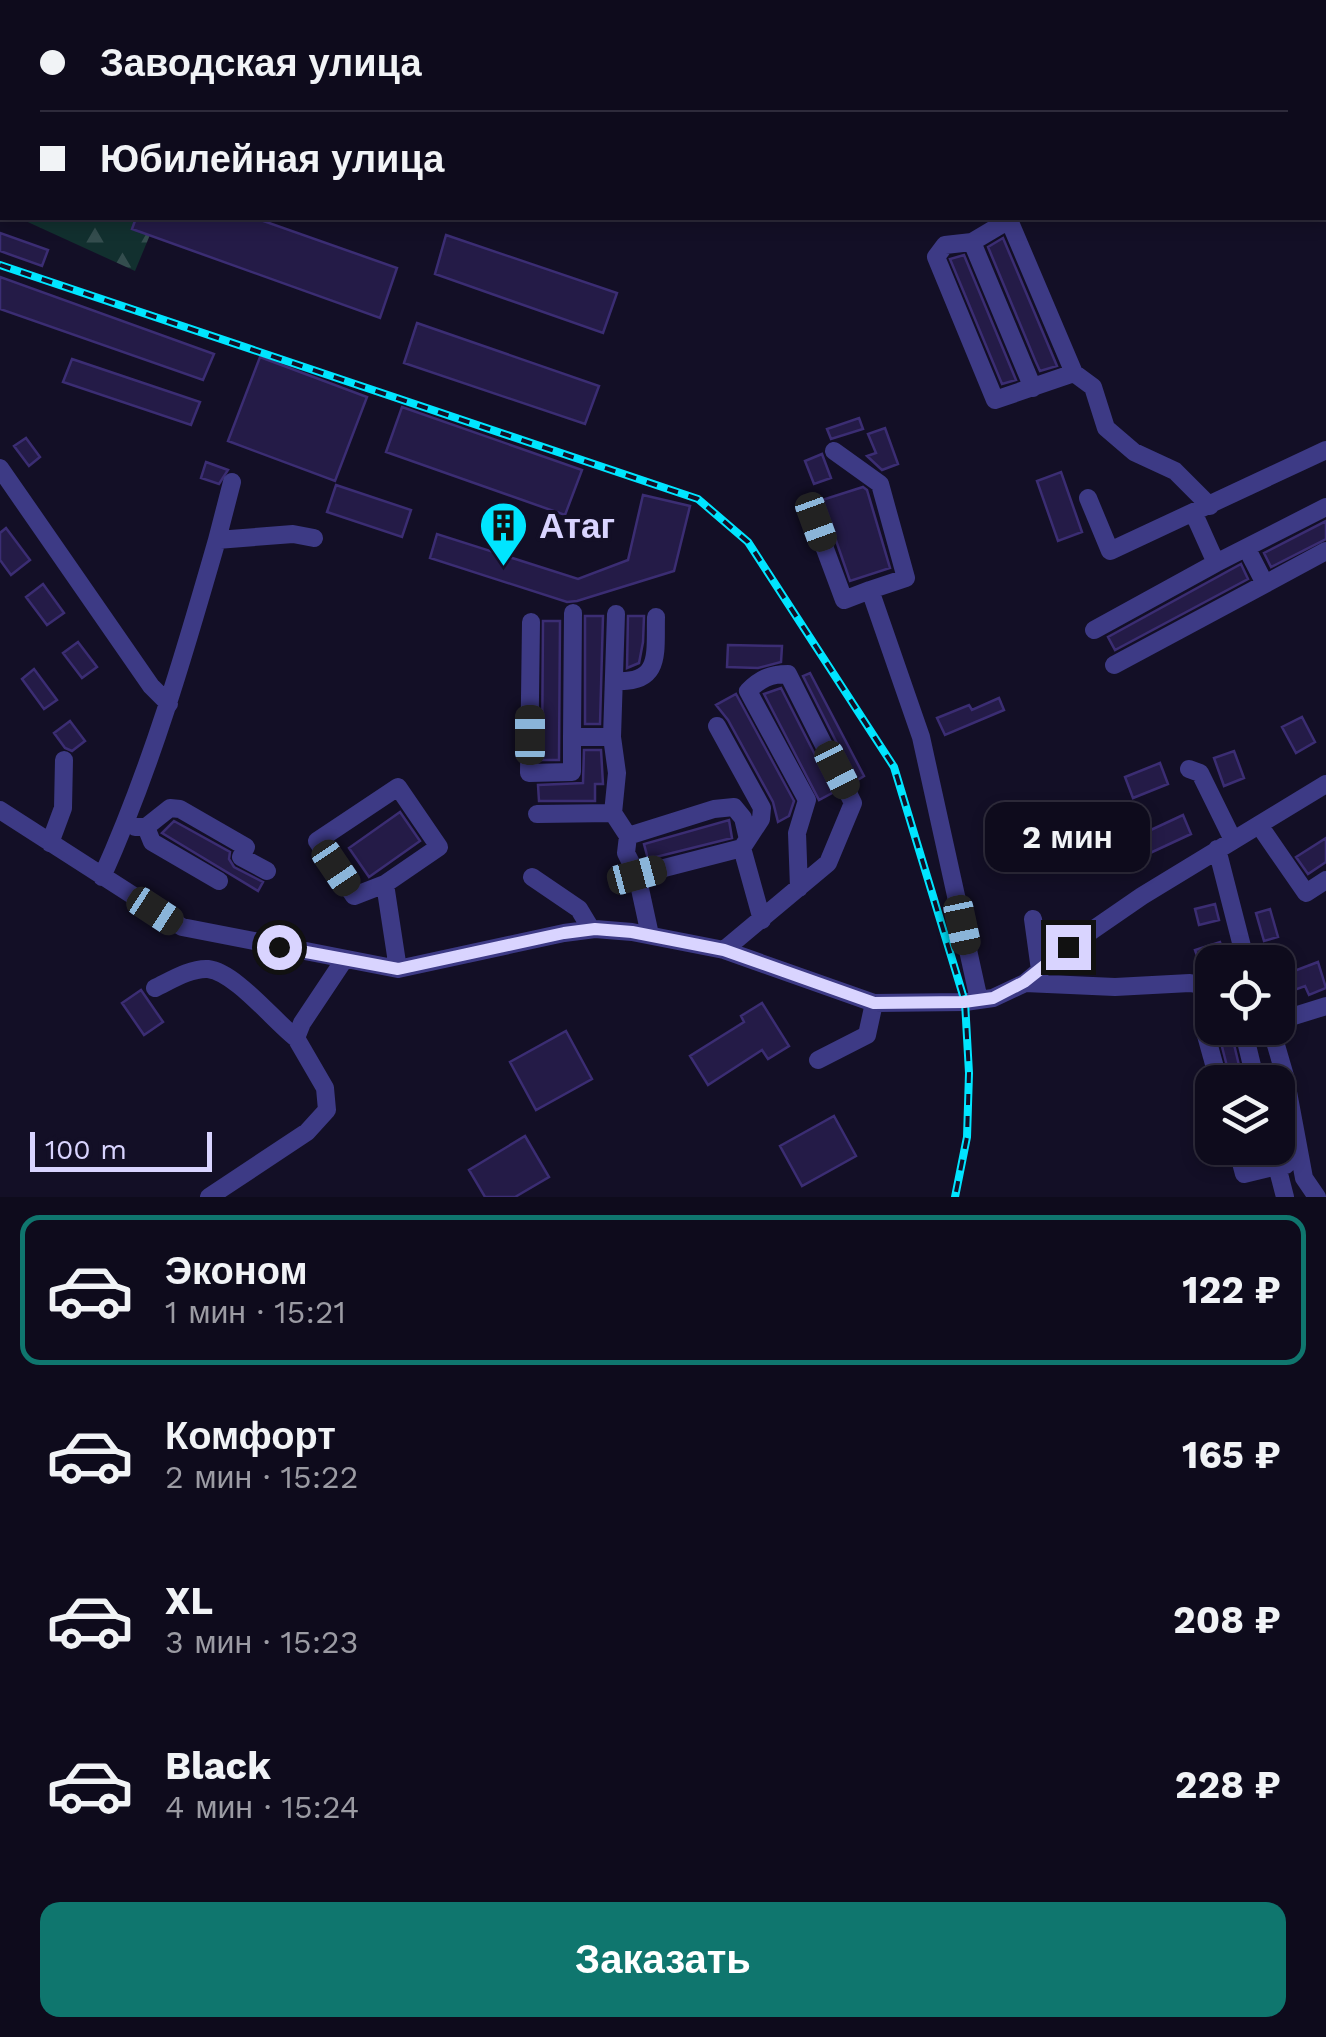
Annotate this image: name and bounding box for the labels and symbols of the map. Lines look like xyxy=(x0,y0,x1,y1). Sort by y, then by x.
car xyxy=(792,489,840,555)
building icon: Атаг xyxy=(478,500,530,568)
place label: Атаг xyxy=(539,505,615,547)
car xyxy=(515,705,545,765)
car xyxy=(810,736,864,804)
callout: 2 мин xyxy=(986,802,1150,872)
car xyxy=(307,835,365,901)
car xyxy=(604,853,670,897)
car xyxy=(122,882,188,940)
car xyxy=(941,893,983,957)
route start xyxy=(257,925,302,970)
route end xyxy=(1046,925,1091,970)
scale bar xyxy=(30,1127,212,1172)

